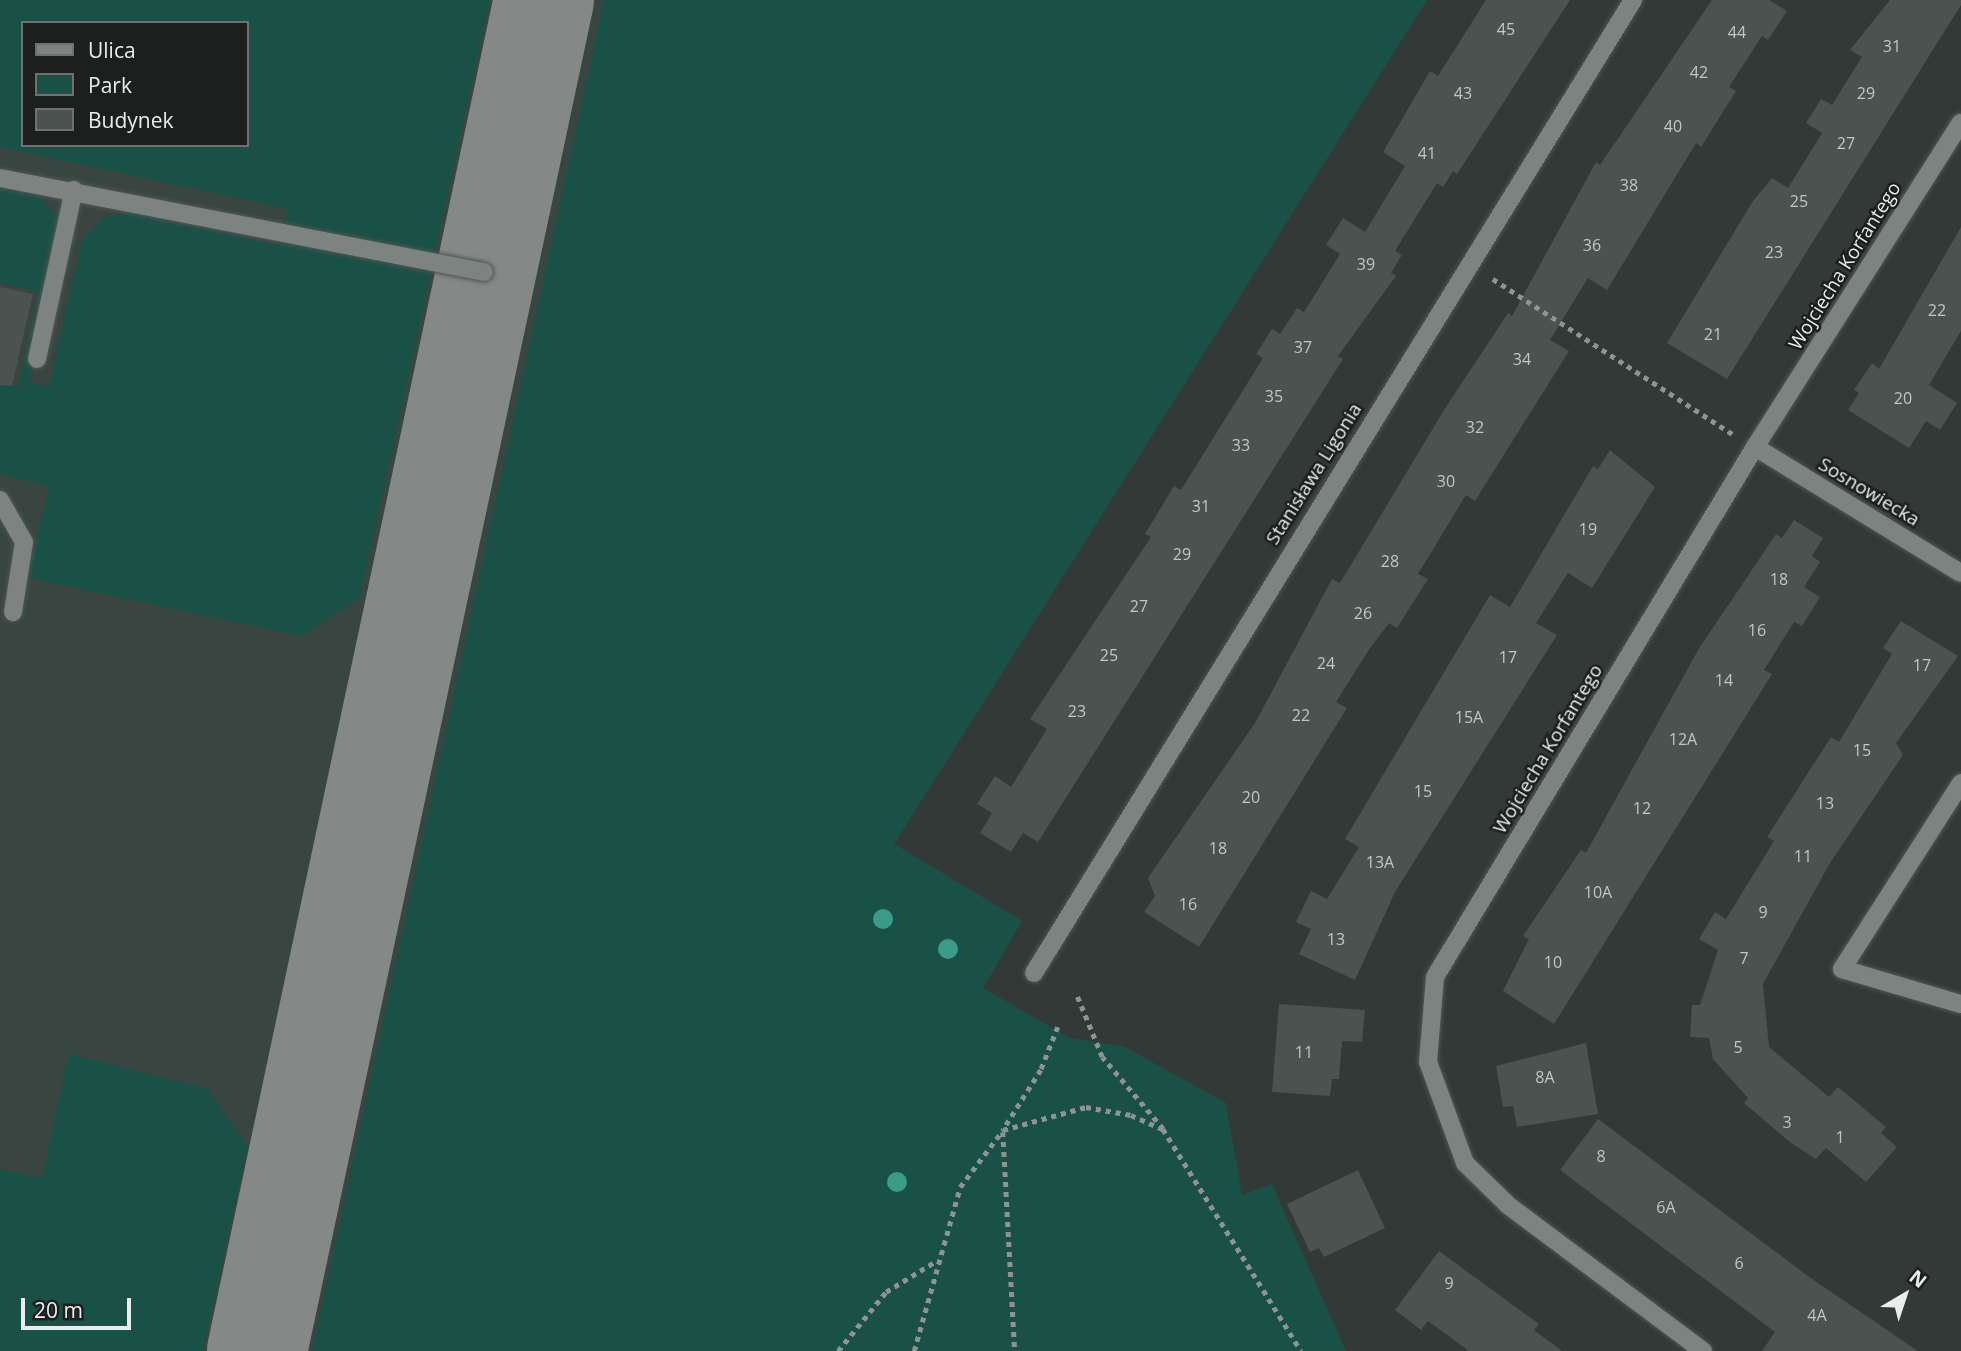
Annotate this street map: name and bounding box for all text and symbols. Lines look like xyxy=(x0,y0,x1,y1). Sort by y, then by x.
house number: 45 xyxy=(1497,19,1515,39)
legend xyxy=(21,21,248,147)
house number: 44 xyxy=(1728,22,1746,42)
text: Ulica xyxy=(88,36,136,64)
house number: 31 xyxy=(1883,36,1901,56)
house number: 42 xyxy=(1690,62,1708,82)
text: Park xyxy=(88,71,132,99)
house number: 43 xyxy=(1454,83,1472,103)
house number: 29 xyxy=(1857,83,1875,103)
text: Budynek xyxy=(88,106,174,134)
house number: 40 xyxy=(1664,116,1682,136)
house number: 27 xyxy=(1837,133,1855,153)
house number: 41 xyxy=(1418,143,1436,163)
house number: 38 xyxy=(1620,175,1638,195)
street label: Wojciecha Korfantego xyxy=(1784,178,1906,354)
house number: 25 xyxy=(1790,191,1808,211)
house number: 36 xyxy=(1583,235,1601,255)
house number: 23 xyxy=(1765,242,1783,262)
house number: 39 xyxy=(1357,254,1375,274)
house number: 22 xyxy=(1928,300,1946,320)
house number: 21 xyxy=(1704,324,1722,344)
house number: 37 xyxy=(1294,337,1312,357)
house number: 34 xyxy=(1513,349,1531,369)
house number: 35 xyxy=(1265,386,1283,406)
house number: 20 xyxy=(1894,388,1912,408)
street label: Stanisława Ligonia xyxy=(1261,399,1367,549)
house number: 32 xyxy=(1466,417,1484,437)
house number: 33 xyxy=(1232,435,1250,455)
street label: Sosnowiecka xyxy=(1814,453,1924,531)
house number: 30 xyxy=(1437,471,1455,491)
house number: 31 xyxy=(1192,496,1210,516)
house number: 19 xyxy=(1579,519,1597,539)
house number: 29 xyxy=(1173,544,1191,564)
house number: 28 xyxy=(1381,551,1399,571)
house number: 18 xyxy=(1770,569,1788,589)
house number: 27 xyxy=(1130,596,1148,616)
house number: 26 xyxy=(1354,603,1372,623)
house number: 16 xyxy=(1748,620,1766,640)
house number: 25 xyxy=(1100,645,1118,665)
house number: 17 xyxy=(1499,647,1517,667)
house number: 24 xyxy=(1317,653,1335,673)
house number: 17 xyxy=(1913,655,1931,675)
street label: Wojciecha Korfantego xyxy=(1488,660,1608,838)
house number: 14 xyxy=(1715,670,1733,690)
house number: 23 xyxy=(1068,701,1086,721)
house number: 22 xyxy=(1292,705,1310,725)
house number: 15A xyxy=(1455,707,1483,727)
house number: 12A xyxy=(1669,729,1697,749)
house number: 15 xyxy=(1853,740,1871,760)
house number: 15 xyxy=(1414,781,1432,801)
house number: 20 xyxy=(1242,787,1260,807)
house number: 13 xyxy=(1816,793,1834,813)
house number: 12 xyxy=(1633,798,1651,818)
house number: 18 xyxy=(1209,838,1227,858)
house number: 11 xyxy=(1794,846,1812,866)
house number: 13A xyxy=(1366,852,1394,872)
house number: 10A xyxy=(1584,882,1612,902)
house number: 16 xyxy=(1179,894,1197,914)
house number: 9 xyxy=(1758,902,1768,922)
house number: 13 xyxy=(1327,929,1345,949)
house number: 7 xyxy=(1739,948,1749,968)
house number: 10 xyxy=(1544,952,1562,972)
house number: 5 xyxy=(1733,1037,1743,1057)
house number: 11 xyxy=(1295,1042,1313,1062)
house number: 8A xyxy=(1535,1067,1555,1087)
house number: 3 xyxy=(1782,1112,1792,1132)
house number: 1 xyxy=(1835,1127,1845,1147)
house number: 8 xyxy=(1596,1146,1606,1166)
house number: 6A xyxy=(1656,1197,1676,1217)
house number: 6 xyxy=(1734,1253,1744,1273)
north arrow xyxy=(1870,1260,1940,1330)
text: N xyxy=(1904,1264,1932,1294)
house number: 9 xyxy=(1444,1273,1454,1293)
scale bar xyxy=(24,1284,135,1328)
text: 20 m xyxy=(34,1296,83,1324)
house number: 4A xyxy=(1807,1305,1827,1325)

